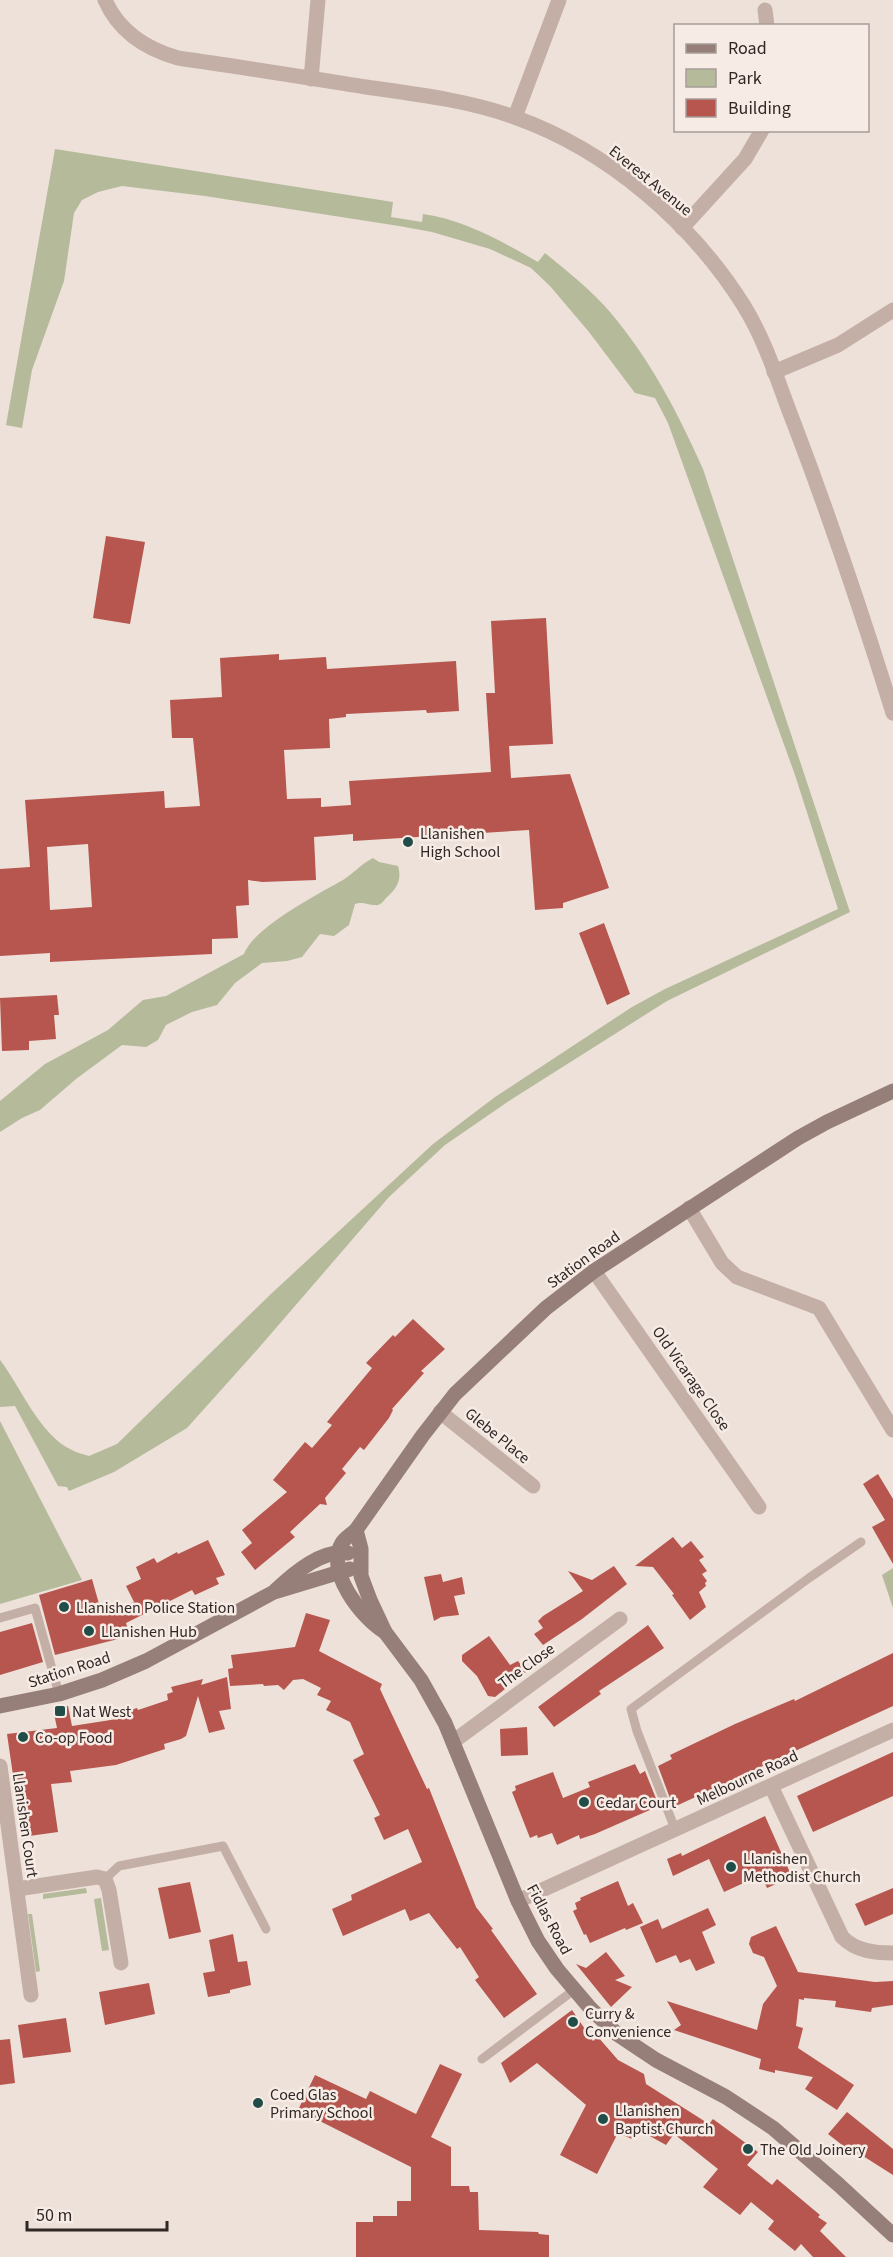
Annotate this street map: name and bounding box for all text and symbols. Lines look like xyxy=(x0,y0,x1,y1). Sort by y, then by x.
legend xyxy=(674,24,869,132)
text: Road xyxy=(728,36,767,61)
text: Park xyxy=(728,66,762,91)
text: Building xyxy=(728,96,791,121)
street label: Everest Avenue xyxy=(604,140,697,221)
place label: Llanishen High School xyxy=(420,823,500,863)
marker: Llanishen High School xyxy=(401,835,415,849)
street label: Station Road xyxy=(543,1226,625,1294)
street label: Old Vicarage Close xyxy=(647,1322,735,1435)
street label: Glebe Place xyxy=(460,1403,535,1469)
place label: Llanishen Police Station xyxy=(76,1597,235,1619)
marker: Llanishen Police Station xyxy=(57,1600,71,1614)
place label: Llanishen Hub xyxy=(101,1621,197,1643)
marker: Llanishen Hub xyxy=(82,1624,96,1638)
street label: The Close xyxy=(494,1638,559,1694)
street label: Station Road xyxy=(25,1646,113,1694)
place label: Nat West xyxy=(72,1701,132,1723)
marker: Nat West xyxy=(53,1704,67,1718)
place label: Co-op Food xyxy=(35,1727,113,1749)
marker: Co-op Food xyxy=(16,1730,30,1744)
street label: Melbourne Road xyxy=(693,1745,802,1811)
street label: Llanishen Court xyxy=(7,1771,43,1879)
place label: Cedar Court xyxy=(596,1792,677,1814)
marker: Cedar Court xyxy=(577,1795,591,1809)
place label: Llanishen Methodist Church xyxy=(743,1848,861,1888)
marker: Llanishen Methodist Church xyxy=(724,1860,738,1874)
street label: Fidlas Road xyxy=(521,1880,577,1959)
place label: Curry & Convenience xyxy=(585,2003,671,2043)
marker: Curry & Convenience xyxy=(566,2015,580,2029)
place label: Coed Glas Primary School xyxy=(270,2084,372,2124)
marker: Coed Glas Primary School xyxy=(251,2096,265,2110)
place label: Llanishen Baptist Church xyxy=(615,2100,713,2140)
marker: Llanishen Baptist Church xyxy=(596,2112,610,2126)
place label: The Old Joinery xyxy=(760,2139,866,2161)
marker: The Old Joinery xyxy=(741,2142,755,2156)
scale bar xyxy=(27,2194,166,2232)
text: 50 m xyxy=(36,2203,72,2228)

